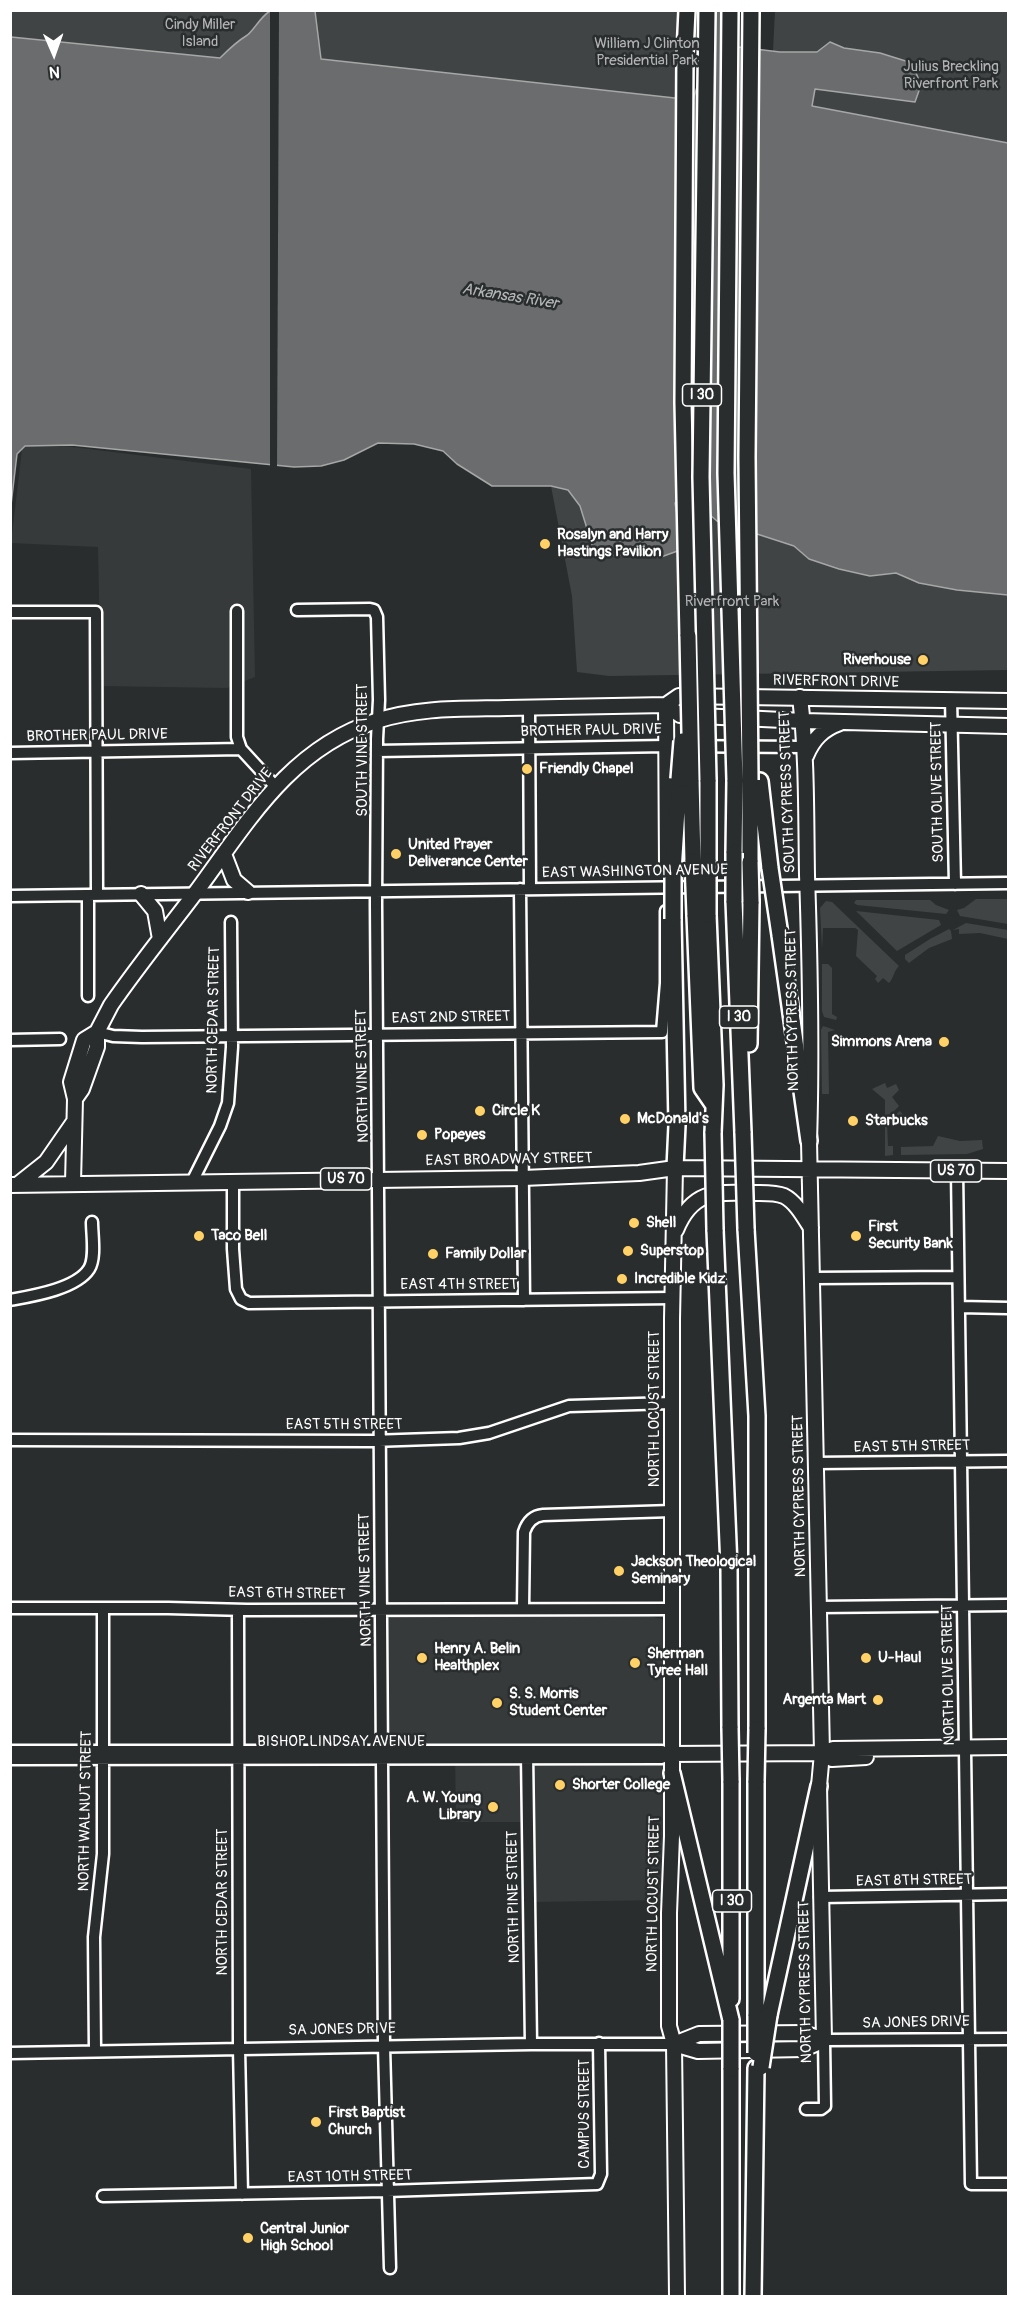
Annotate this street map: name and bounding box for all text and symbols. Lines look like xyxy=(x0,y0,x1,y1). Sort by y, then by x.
park label: Cindy Miller Island xyxy=(165,16,235,51)
north arrow xyxy=(24,24,84,84)
park label: William J Clinton Presidential Park xyxy=(594,35,700,70)
park label: Julius Breckling Riverfront Park xyxy=(903,58,999,93)
text: N xyxy=(49,62,60,82)
water label: Arkansas River xyxy=(461,280,559,314)
road number: I 30 xyxy=(682,384,722,406)
place label: Rosalyn and Harry Hastings Pavilion xyxy=(557,526,668,561)
marker: Rosalyn and Harry Hastings Pavilion xyxy=(538,537,552,551)
park label: Riverfront Park xyxy=(685,593,779,611)
place label: Riverhouse xyxy=(843,651,911,669)
marker: Riverhouse xyxy=(916,653,930,667)
street label: RIVERFRONT DRIVE xyxy=(773,672,899,692)
street label: SOUTH VINE STREET xyxy=(354,683,372,817)
street label: SOUTH CYPRESS STREET xyxy=(776,711,800,873)
street label: BROTHER PAUL DRIVE xyxy=(520,721,662,741)
street label: SOUTH OLIVE STREET xyxy=(928,721,948,863)
street label: BROTHER PAUL DRIVE xyxy=(26,726,168,746)
place label: Friendly Chapel xyxy=(539,760,634,778)
marker: Friendly Chapel xyxy=(520,762,534,776)
street label: RIVERFRONT DRIVE xyxy=(185,765,277,875)
place label: United Prayer Deliverance Center xyxy=(408,836,528,871)
marker: United Prayer Deliverance Center xyxy=(389,847,403,861)
street label: EAST WASHINGTON AVENUE xyxy=(542,861,728,883)
street label: NORTH CYPRESS STREET xyxy=(783,929,803,1091)
street label: NORTH CEDAR STREET xyxy=(204,946,224,1094)
road number: I 30 xyxy=(720,1006,758,1028)
street label: EAST 2ND STREET xyxy=(391,1008,511,1028)
street label: NORTH VINE STREET xyxy=(353,1009,373,1143)
place label: Simmons Arena xyxy=(831,1033,932,1051)
marker: Simmons Arena xyxy=(937,1035,951,1049)
place label: Circle K xyxy=(492,1102,540,1120)
marker: Circle K xyxy=(473,1104,487,1118)
place label: McDonald's xyxy=(637,1110,709,1128)
marker: McDonald's xyxy=(618,1112,632,1126)
place label: Starbucks xyxy=(865,1112,928,1130)
marker: Starbucks xyxy=(846,1114,860,1128)
place label: Popeyes xyxy=(434,1126,485,1144)
marker: Popeyes xyxy=(415,1128,429,1142)
street label: EAST BROADWAY STREET xyxy=(425,1150,593,1170)
road number: US 70 xyxy=(930,1160,982,1182)
road number: US 70 xyxy=(320,1168,372,1190)
place label: Shell xyxy=(646,1214,676,1232)
marker: Shell xyxy=(627,1216,641,1230)
place label: First Security Bank xyxy=(868,1218,953,1253)
place label: Taco Bell xyxy=(211,1227,267,1245)
marker: Taco Bell xyxy=(192,1229,206,1243)
marker: First Security Bank xyxy=(849,1229,863,1243)
place label: Superstop xyxy=(640,1242,704,1260)
marker: Superstop xyxy=(621,1244,635,1258)
place label: Family Dollar xyxy=(445,1245,526,1263)
marker: Family Dollar xyxy=(426,1247,440,1261)
place label: Incredible Kidz xyxy=(634,1270,725,1288)
marker: Incredible Kidz xyxy=(615,1272,629,1286)
street label: EAST 4TH STREET xyxy=(400,1276,518,1294)
street label: NORTH LOCUST STREET xyxy=(646,1331,664,1487)
street label: NORTH CYPRESS STREET xyxy=(790,1415,810,1577)
street label: EAST 5TH STREET xyxy=(286,1416,402,1434)
street label: EAST 5TH STREET xyxy=(853,1437,971,1457)
street label: NORTH VINE STREET xyxy=(356,1513,376,1647)
place label: Jackson Theological Seminary xyxy=(631,1553,756,1588)
marker: Jackson Theological Seminary xyxy=(612,1564,626,1578)
street label: EAST 6TH STREET xyxy=(228,1584,346,1604)
street label: NORTH OLIVE STREET xyxy=(939,1604,959,1746)
place label: Henry A. Belin Healthplex xyxy=(434,1640,520,1675)
place label: Sherman Tyree Hall xyxy=(647,1645,708,1680)
place label: U-Haul xyxy=(878,1649,922,1667)
marker: Henry A. Belin Healthplex xyxy=(415,1651,429,1665)
marker: U-Haul xyxy=(859,1651,873,1665)
marker: Sherman Tyree Hall xyxy=(628,1656,642,1670)
place label: S. S. Morris Student Center xyxy=(509,1685,607,1720)
place label: Argenta Mart xyxy=(782,1691,866,1709)
marker: Argenta Mart xyxy=(871,1693,885,1707)
marker: S. S. Morris Student Center xyxy=(490,1696,504,1710)
street label: NORTH WALNUT STREET xyxy=(76,1730,96,1892)
street label: BISHOP LINDSAY AVENUE xyxy=(257,1733,425,1751)
place label: Shorter College xyxy=(572,1776,670,1794)
marker: Shorter College xyxy=(553,1778,567,1792)
place label: A. W. Young Library xyxy=(406,1789,481,1824)
marker: A. W. Young Library xyxy=(486,1800,500,1814)
street label: NORTH LOCUST STREET xyxy=(644,1816,664,1972)
street label: NORTH CEDAR STREET xyxy=(214,1828,232,1976)
street label: NORTH PINE STREET xyxy=(504,1830,524,1964)
street label: EAST 8TH STREET xyxy=(856,1871,972,1891)
road number: I 30 xyxy=(712,1890,752,1912)
street label: NORTH CYPRESS STREET xyxy=(796,1901,816,2063)
street label: SA JONES DRIVE xyxy=(862,2013,970,2033)
street label: SA JONES DRIVE xyxy=(288,2020,396,2040)
street label: CAMPUS STREET xyxy=(576,2059,594,2169)
place label: First Baptist Church xyxy=(328,2104,405,2139)
marker: First Baptist Church xyxy=(309,2115,323,2129)
street label: EAST 10TH STREET xyxy=(287,2167,413,2187)
place label: Central Junior High School xyxy=(260,2220,349,2255)
marker: Central Junior High School xyxy=(241,2231,255,2245)

